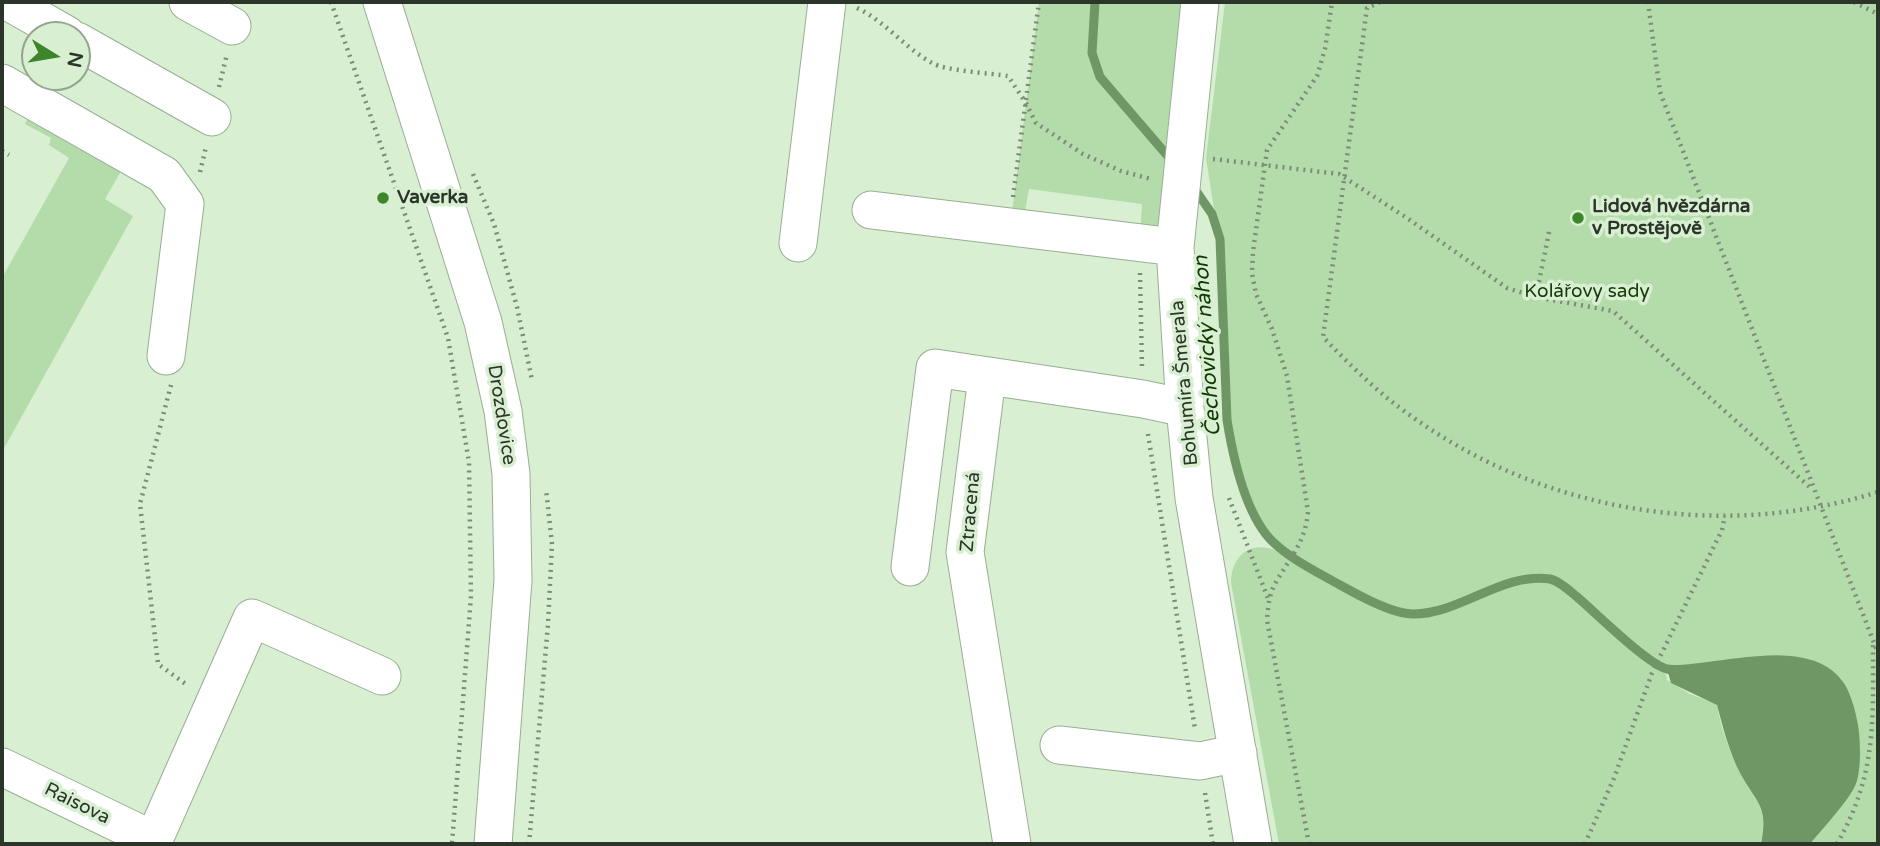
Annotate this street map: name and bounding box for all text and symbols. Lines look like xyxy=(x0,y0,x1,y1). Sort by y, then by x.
north arrow xyxy=(21,21,91,91)
text: N xyxy=(62,50,87,69)
place label: Vaverka xyxy=(397,187,468,209)
marker: Vaverka xyxy=(375,190,391,206)
place label: Lidová hvězdárna v Prostějově xyxy=(1592,196,1750,240)
marker: Lidová hvězdárna v Prostějově xyxy=(1570,210,1586,226)
water label: Čechovický náhon xyxy=(1189,255,1227,437)
park label: Kolářovy sady xyxy=(1524,281,1650,303)
street label: Bohumíra Šmerala xyxy=(1166,299,1204,467)
street label: Drozdovice xyxy=(482,363,520,467)
street label: Ztracená xyxy=(956,471,986,553)
street label: Raisova xyxy=(40,778,114,830)

